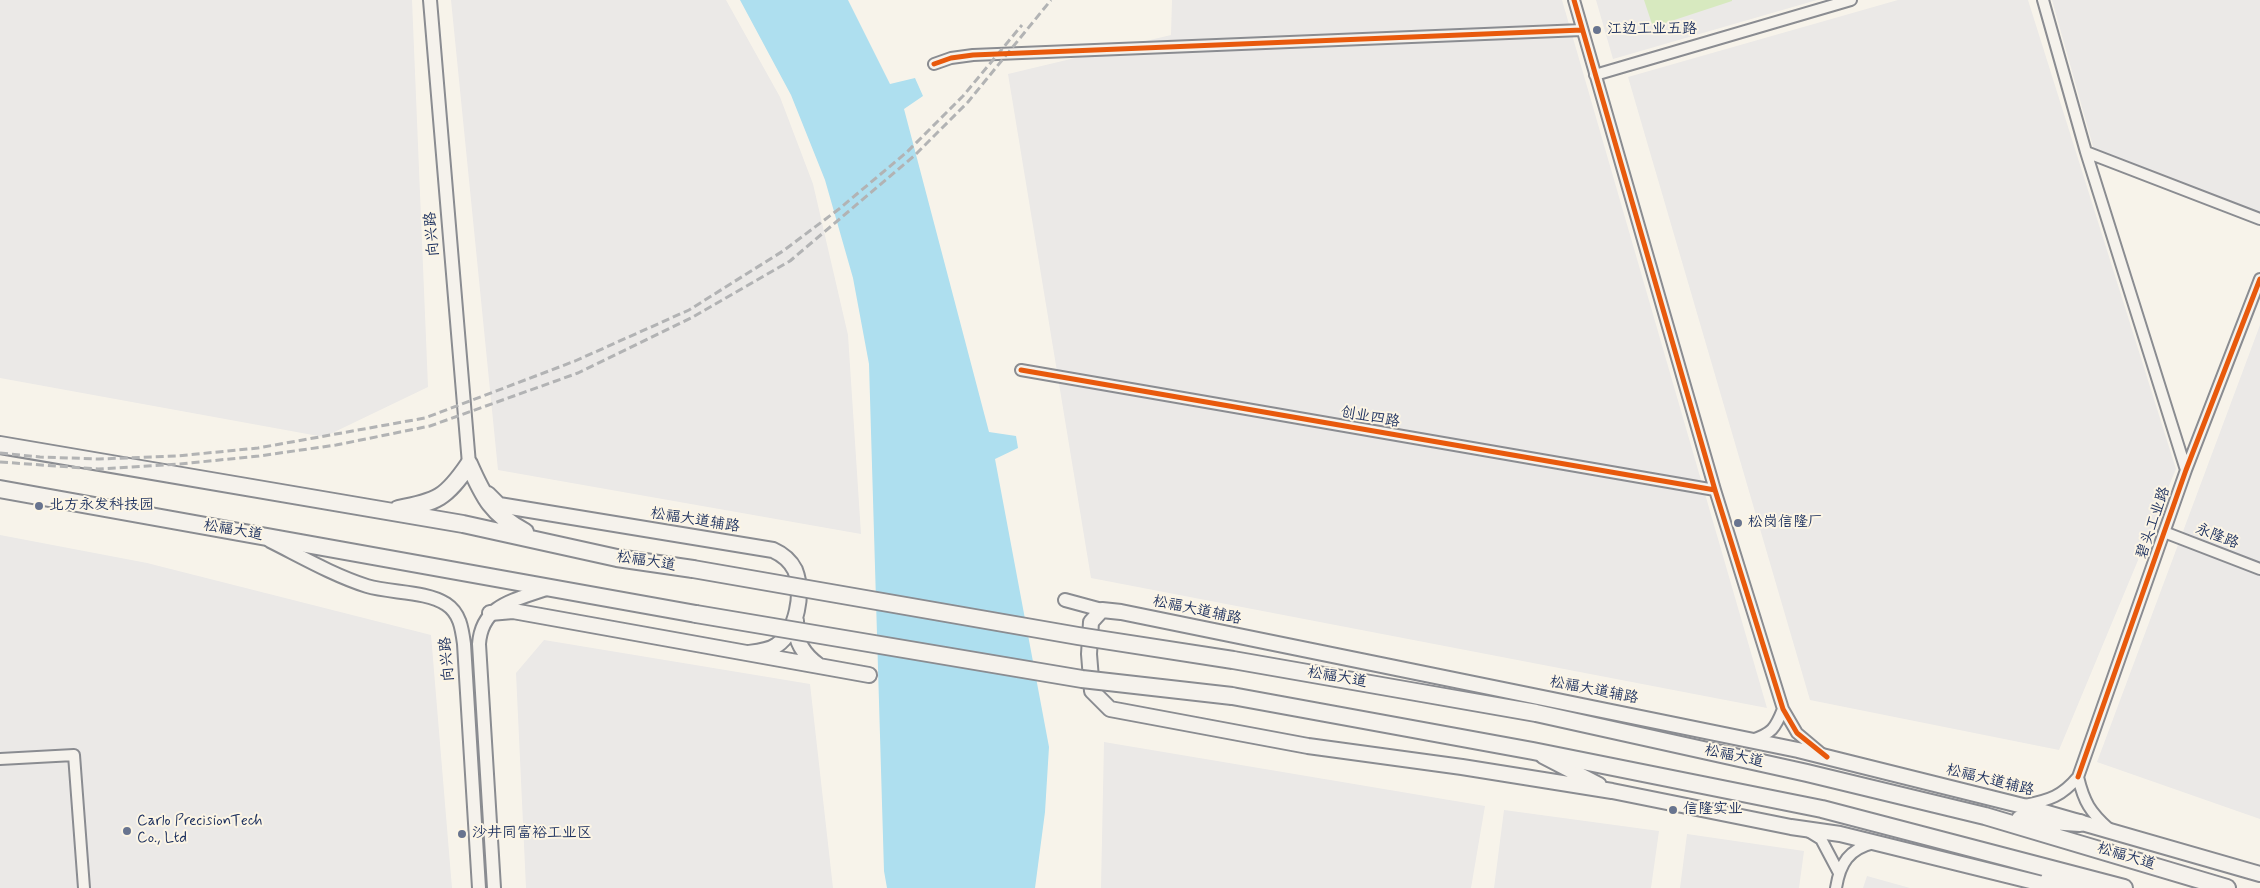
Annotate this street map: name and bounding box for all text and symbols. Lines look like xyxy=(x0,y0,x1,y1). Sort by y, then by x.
place label: 江边工业五路 xyxy=(1607,21,1697,39)
marker: 江边工业五路 xyxy=(1591,24,1603,36)
street label: 向兴路 xyxy=(422,211,444,257)
street label: 创业四路 xyxy=(1339,404,1401,432)
street label: 碧头工业路 xyxy=(2133,485,2175,561)
place label: 北方永发科技园 xyxy=(49,497,154,515)
marker: 北方永发科技园 xyxy=(33,500,45,512)
street label: 松福大道辅路 xyxy=(649,505,741,537)
place label: 松岗信隆厂 xyxy=(1748,514,1823,532)
street label: 松福大道 xyxy=(202,517,264,545)
marker: 松岗信隆厂 xyxy=(1732,517,1744,529)
street label: 永隆路 xyxy=(2193,521,2241,553)
street label: 松福大道 xyxy=(615,548,677,576)
street label: 松福大道辅路 xyxy=(1151,593,1243,629)
street label: 向兴路 xyxy=(437,636,459,682)
street label: 松福大道 xyxy=(1306,664,1368,692)
street label: 松福大道辅路 xyxy=(1548,674,1640,708)
street label: 松福大道 xyxy=(1703,742,1765,772)
street label: 松福大道辅路 xyxy=(1944,761,2036,801)
place label: 信隆实业 xyxy=(1683,801,1743,819)
marker: 信隆实业 xyxy=(1667,804,1679,816)
place label: Carlo PrecisionTech Co., Ltd xyxy=(137,813,263,848)
marker: Carlo PrecisionTech Co., Ltd xyxy=(121,825,133,837)
place label: 沙井同富裕工业区 xyxy=(472,825,592,843)
marker: 沙井同富裕工业区 xyxy=(456,828,468,840)
street label: 松福大道 xyxy=(2095,840,2157,874)

